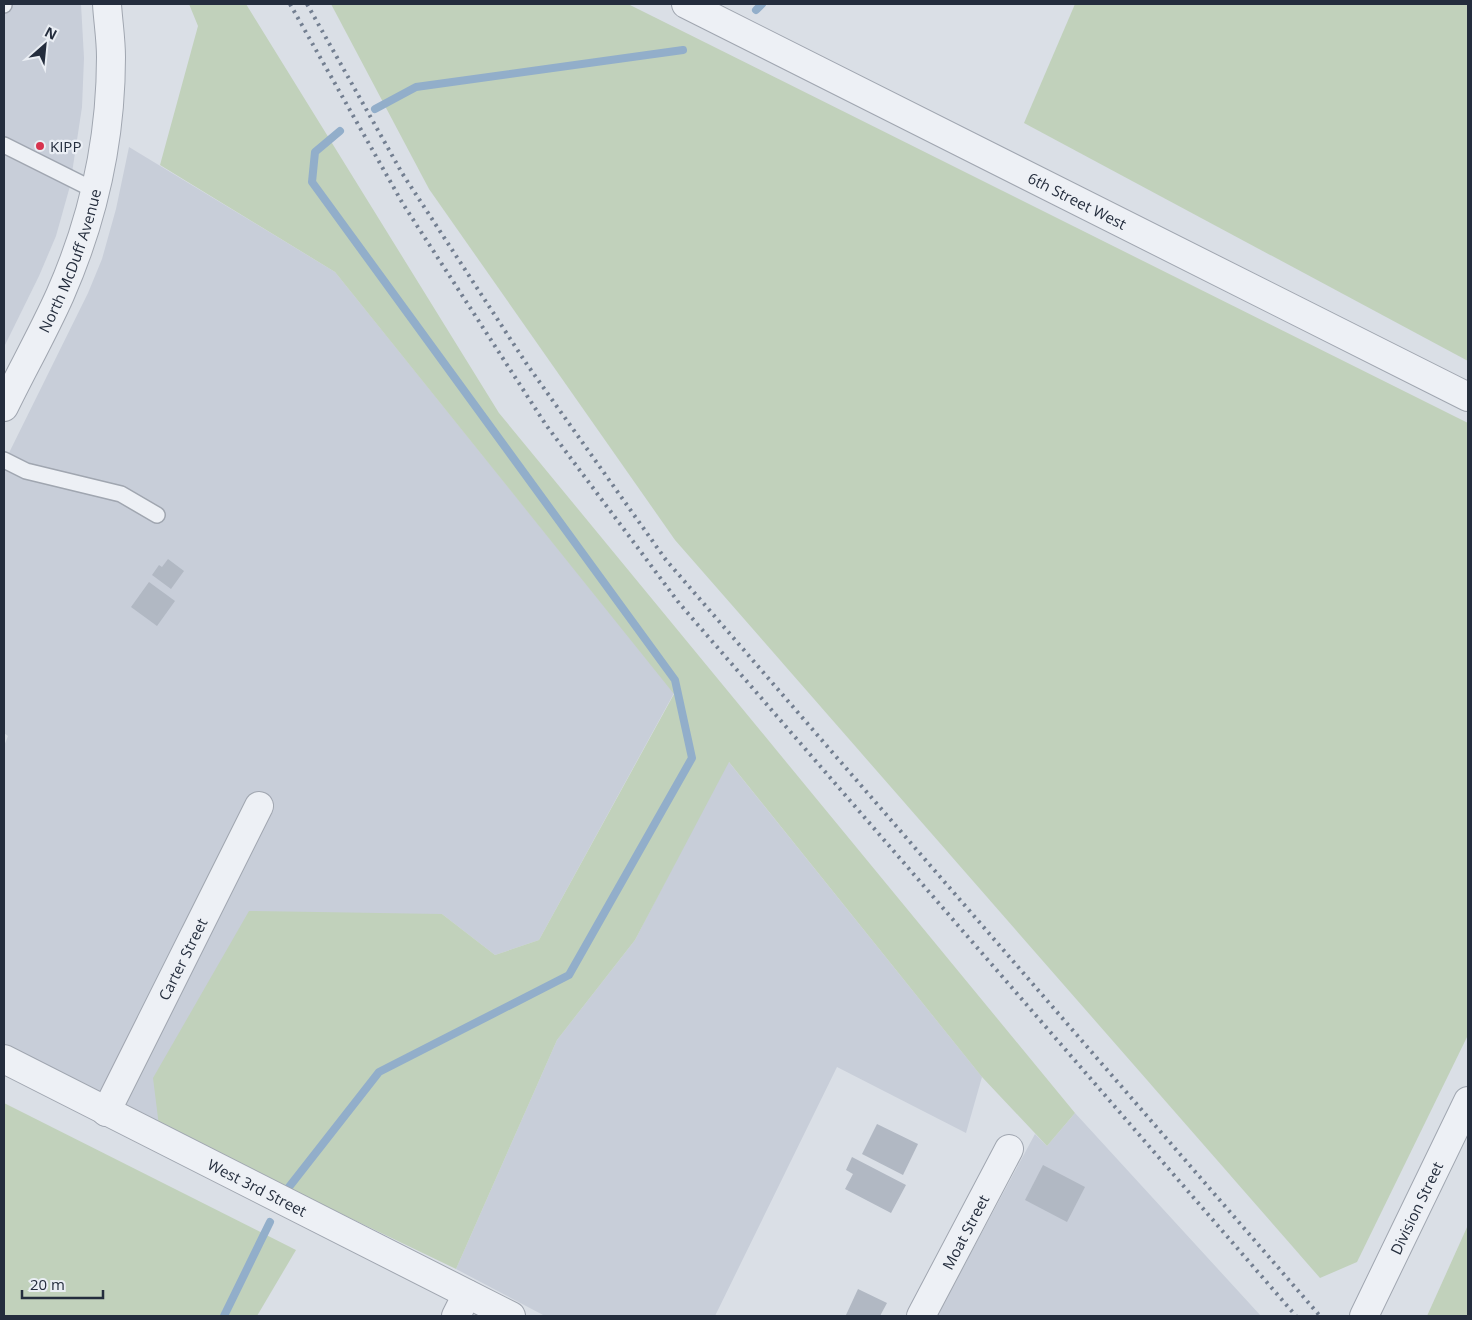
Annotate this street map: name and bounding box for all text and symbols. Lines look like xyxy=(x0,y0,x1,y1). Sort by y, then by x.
north arrow xyxy=(20,20,70,70)
text: N xyxy=(42,22,61,44)
place label: KIPP xyxy=(50,136,81,156)
marker: KIPP xyxy=(34,140,46,152)
street label: 6th Street West xyxy=(1025,168,1130,234)
street label: North McDuff Avenue xyxy=(34,187,105,336)
street label: Carter Street xyxy=(153,914,211,1004)
street label: West 3rd Street xyxy=(204,1154,310,1221)
street label: Division Street xyxy=(1385,1158,1447,1258)
street label: Moat Street xyxy=(937,1191,993,1273)
scale bar xyxy=(22,1268,104,1300)
text: 20 m xyxy=(30,1274,65,1294)

